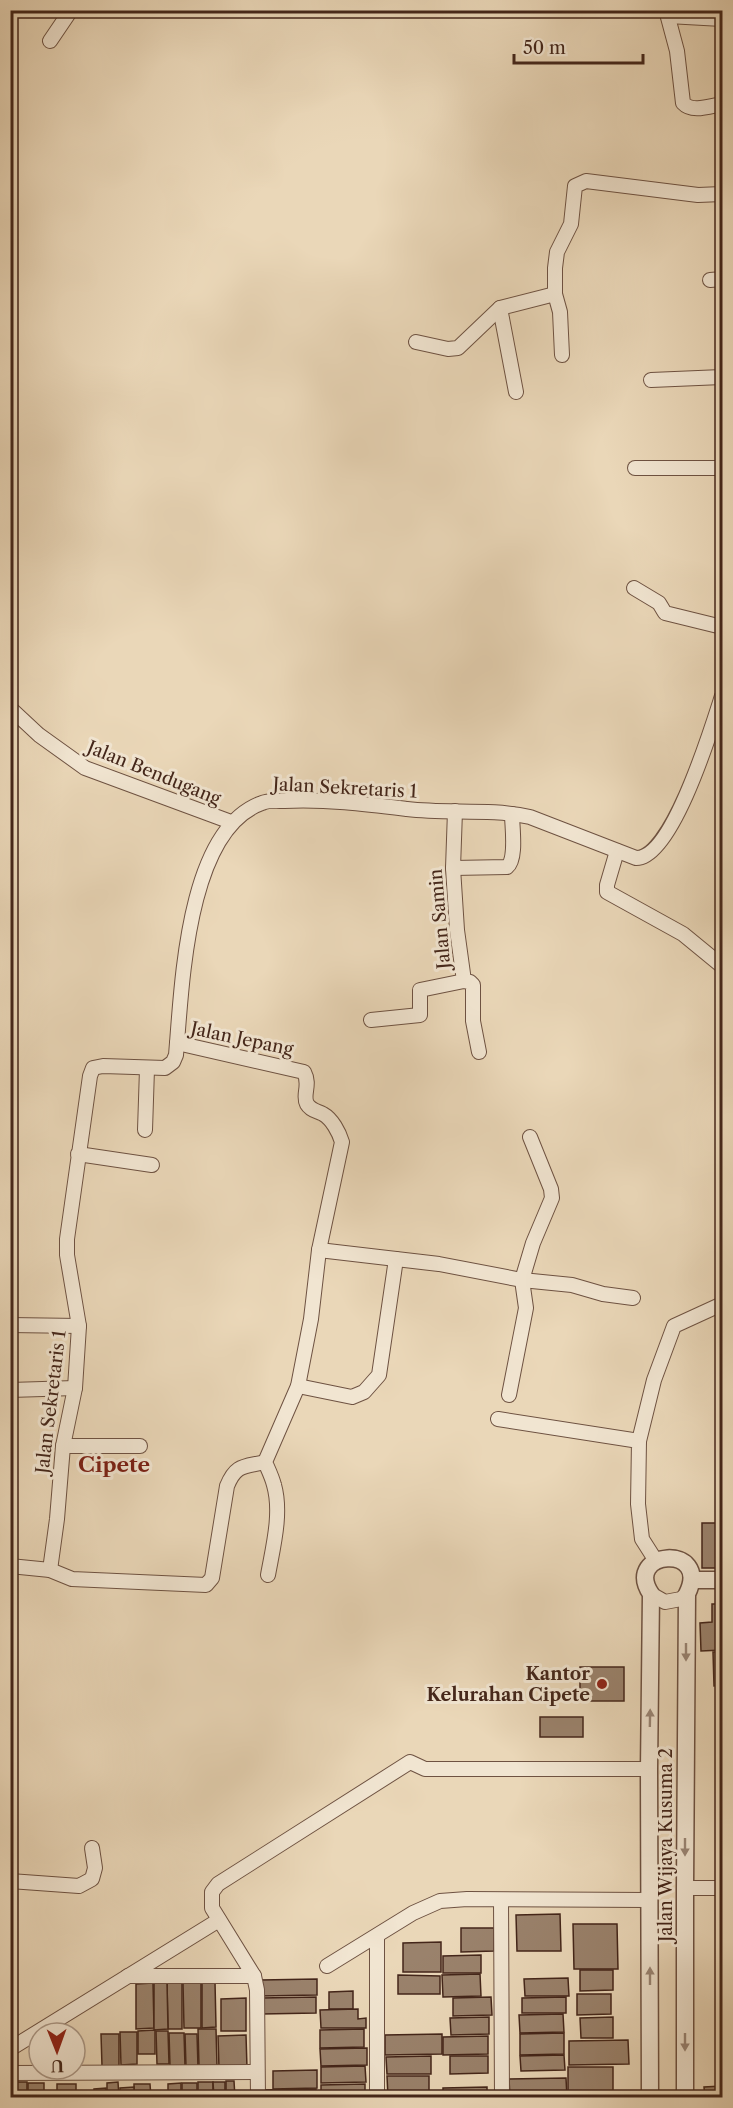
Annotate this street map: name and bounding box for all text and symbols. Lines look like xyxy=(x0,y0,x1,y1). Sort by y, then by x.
scale bar xyxy=(514,27,643,65)
text: 50 m xyxy=(523,37,566,59)
street label: Jalan Bendugang xyxy=(81,735,225,810)
street label: Jalan Sekretaris 1 xyxy=(269,773,418,803)
street label: Jalan Samin xyxy=(425,868,456,973)
street label: Jalan Jepang xyxy=(186,1017,296,1061)
street label: Jalan Sekretaris 1 xyxy=(31,1329,71,1478)
district label: Cipete xyxy=(78,1452,150,1477)
one-way arrow xyxy=(681,1643,691,1662)
place label: Kantor Kelurahan Cipete xyxy=(427,1663,590,1706)
marker: Kantor Kelurahan Cipete xyxy=(595,1677,609,1691)
one-way arrow xyxy=(645,1709,655,1728)
street label: Jalan Wijaya Kusuma 2 xyxy=(655,1748,677,1945)
one-way arrow xyxy=(680,1838,690,1857)
one-way arrow xyxy=(645,1967,655,1986)
north arrow xyxy=(27,2021,87,2081)
one-way arrow xyxy=(680,2033,690,2052)
text: U xyxy=(51,2056,64,2076)

